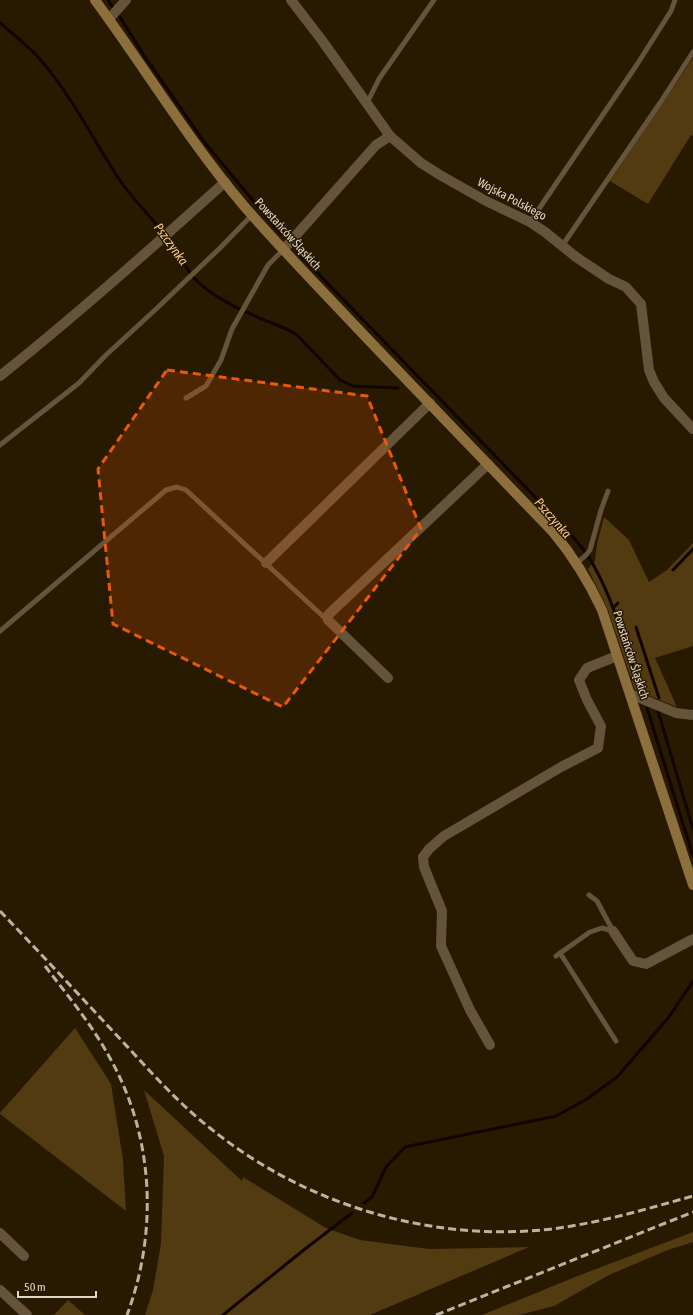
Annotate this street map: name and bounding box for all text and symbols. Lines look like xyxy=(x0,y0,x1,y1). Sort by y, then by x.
street label: Wojska Polskiego xyxy=(475,175,549,223)
street label: Powstańców Śląskich xyxy=(252,195,324,273)
water label: Pszczynka xyxy=(151,220,191,268)
water label: Pszczynka xyxy=(532,495,574,541)
street label: Powstańców Śląskich xyxy=(610,609,652,701)
scale bar xyxy=(18,1273,96,1299)
text: 50 m xyxy=(24,1280,46,1294)

